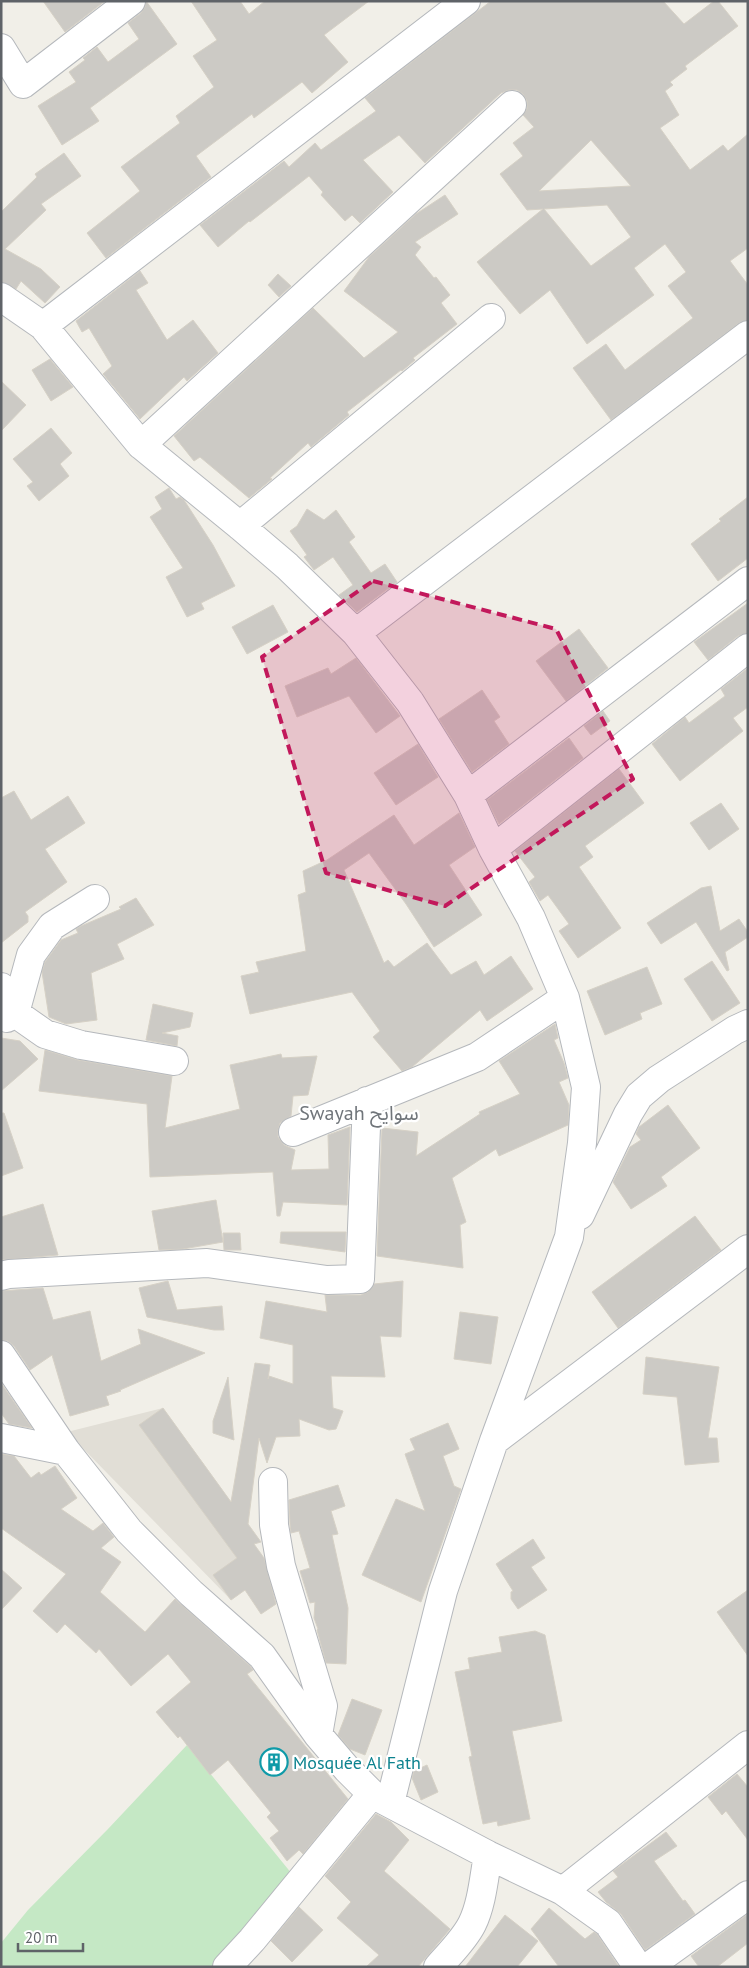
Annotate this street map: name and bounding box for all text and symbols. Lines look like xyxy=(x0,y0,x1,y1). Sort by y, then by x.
district label: Swayah سوايح xyxy=(299,1100,419,1128)
building icon: Mosquée Al Fath xyxy=(259,1747,289,1777)
place label: Mosquée Al Fath xyxy=(293,1751,421,1774)
scale bar xyxy=(18,1920,82,1952)
text: 20 m xyxy=(25,1928,58,1947)

